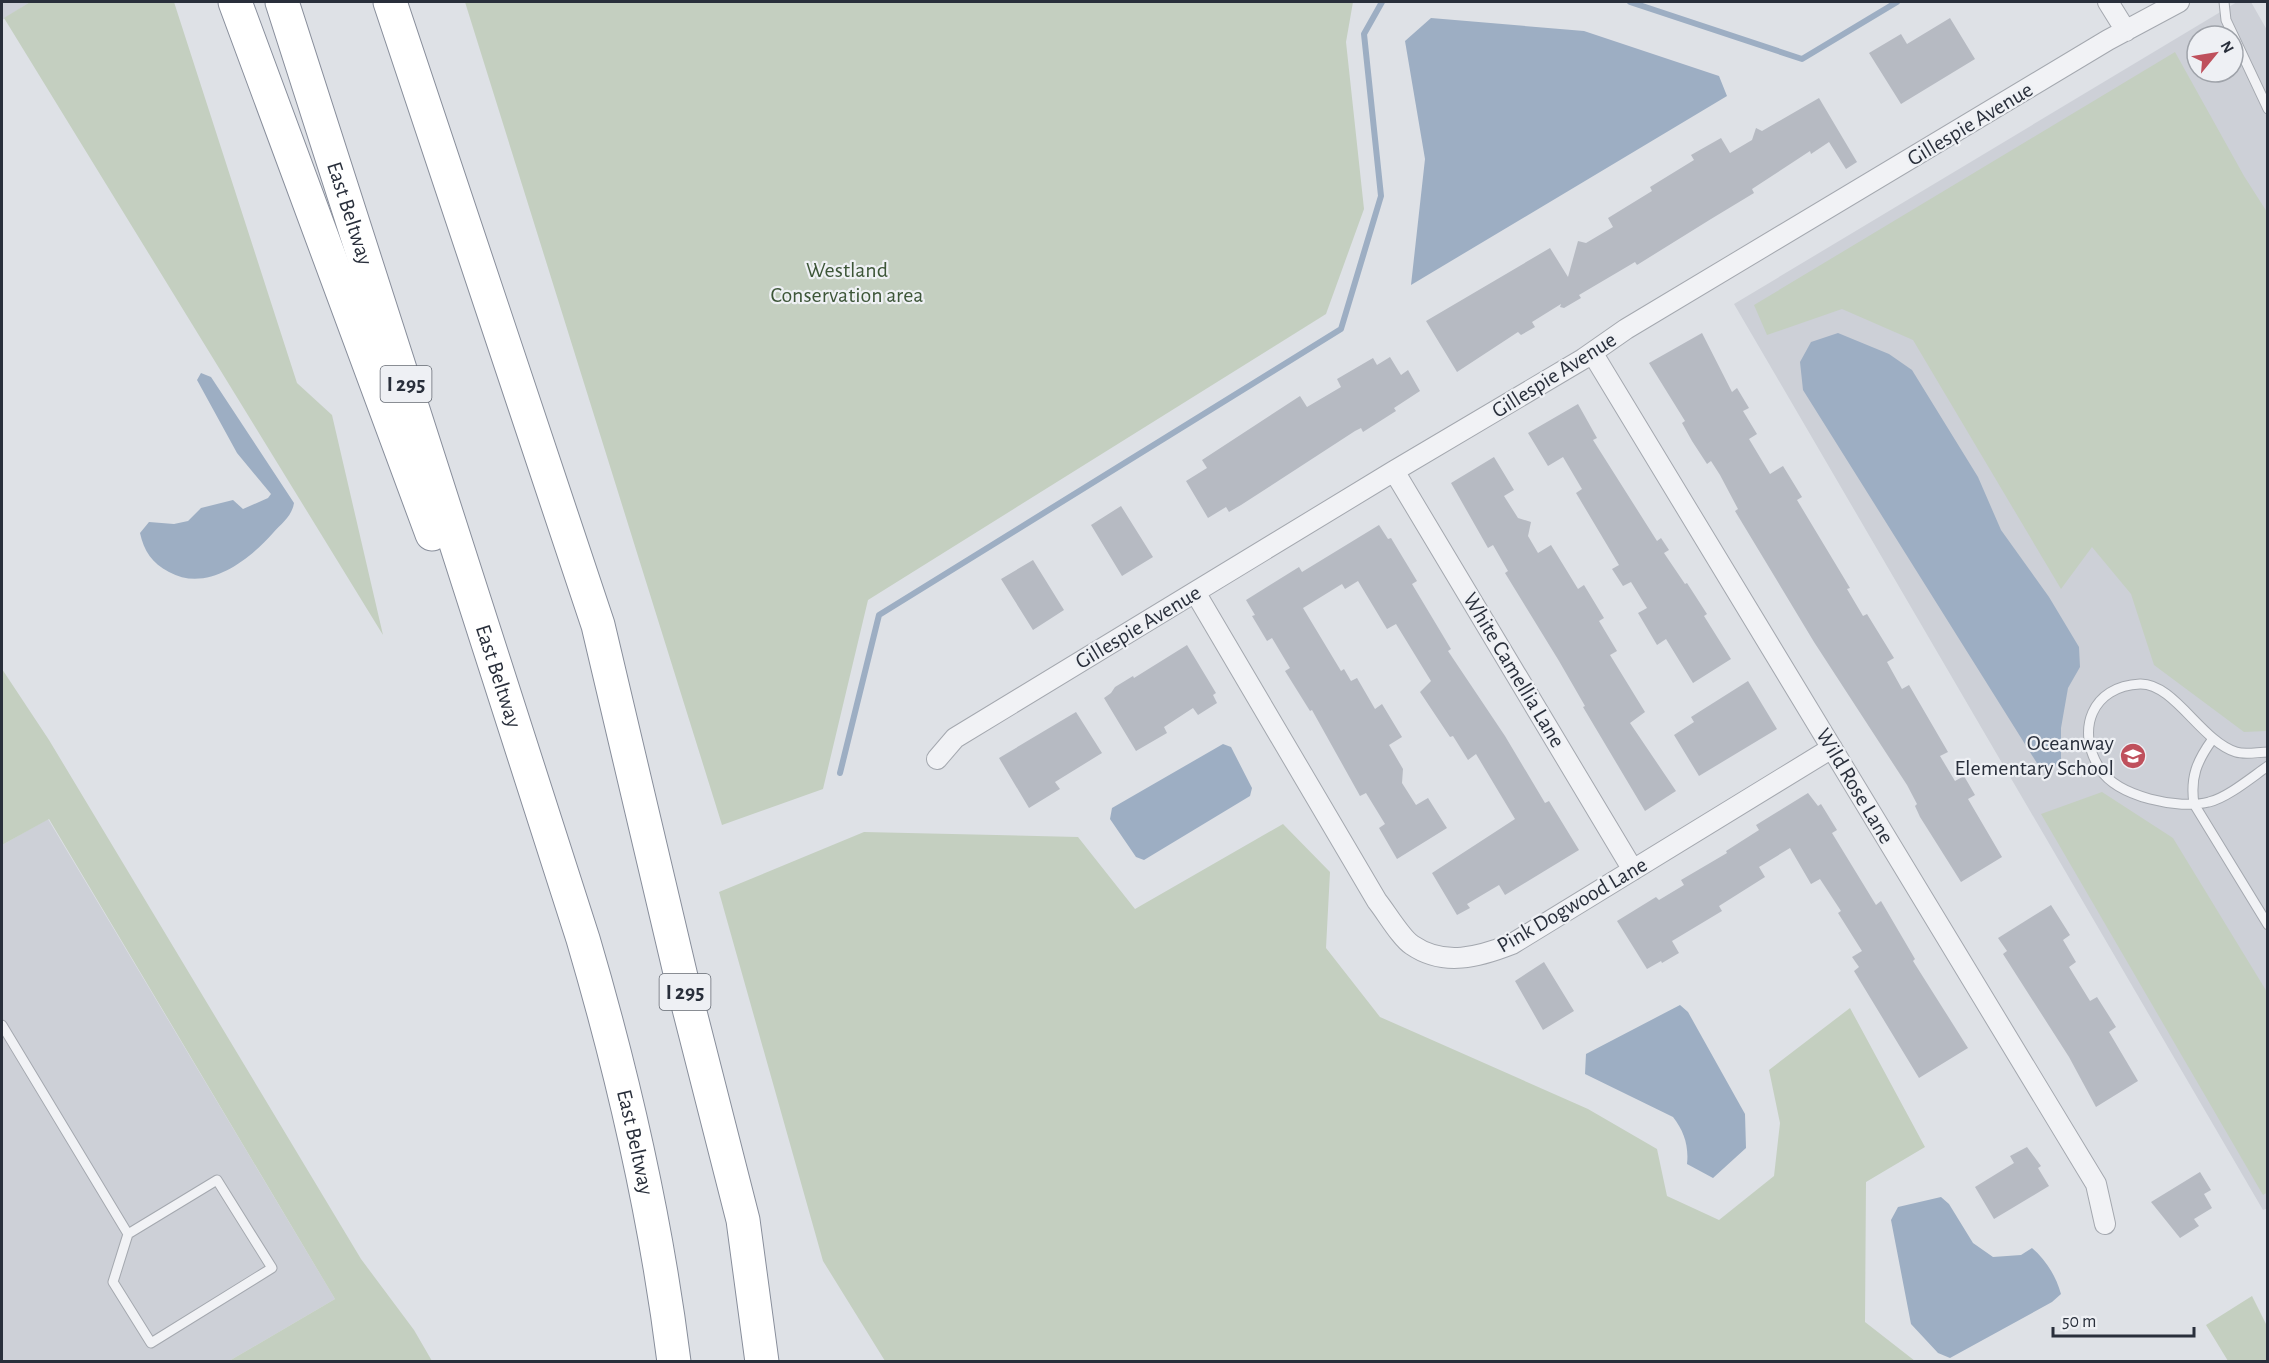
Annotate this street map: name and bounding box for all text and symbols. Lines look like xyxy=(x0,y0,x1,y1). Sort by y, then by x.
north arrow xyxy=(2185,24,2245,84)
text: N xyxy=(2217,38,2237,56)
street label: Gillespie Avenue xyxy=(1903,78,2037,170)
street label: East Beltway xyxy=(323,159,377,268)
park label: Westland Conservation area xyxy=(771,259,923,306)
street label: Gillespie Avenue xyxy=(1488,328,1620,422)
road number: I 295 xyxy=(380,366,432,402)
street label: Gillespie Avenue xyxy=(1071,581,1205,673)
street label: White Camellia Lane xyxy=(1459,589,1569,751)
street label: East Beltway xyxy=(472,622,526,731)
street label: Wild Rose Lane xyxy=(1812,725,1898,847)
place label: Oceanway Elementary School xyxy=(1954,732,2115,779)
school or university icon: Oceanway Elementary School xyxy=(2118,741,2148,771)
street label: Pink Dogwood Lane xyxy=(1493,853,1651,957)
road number: I 295 xyxy=(660,974,710,1010)
street label: East Beltway xyxy=(613,1087,658,1197)
scale bar xyxy=(2053,1300,2194,1338)
text: 50 m xyxy=(2062,1313,2096,1331)

